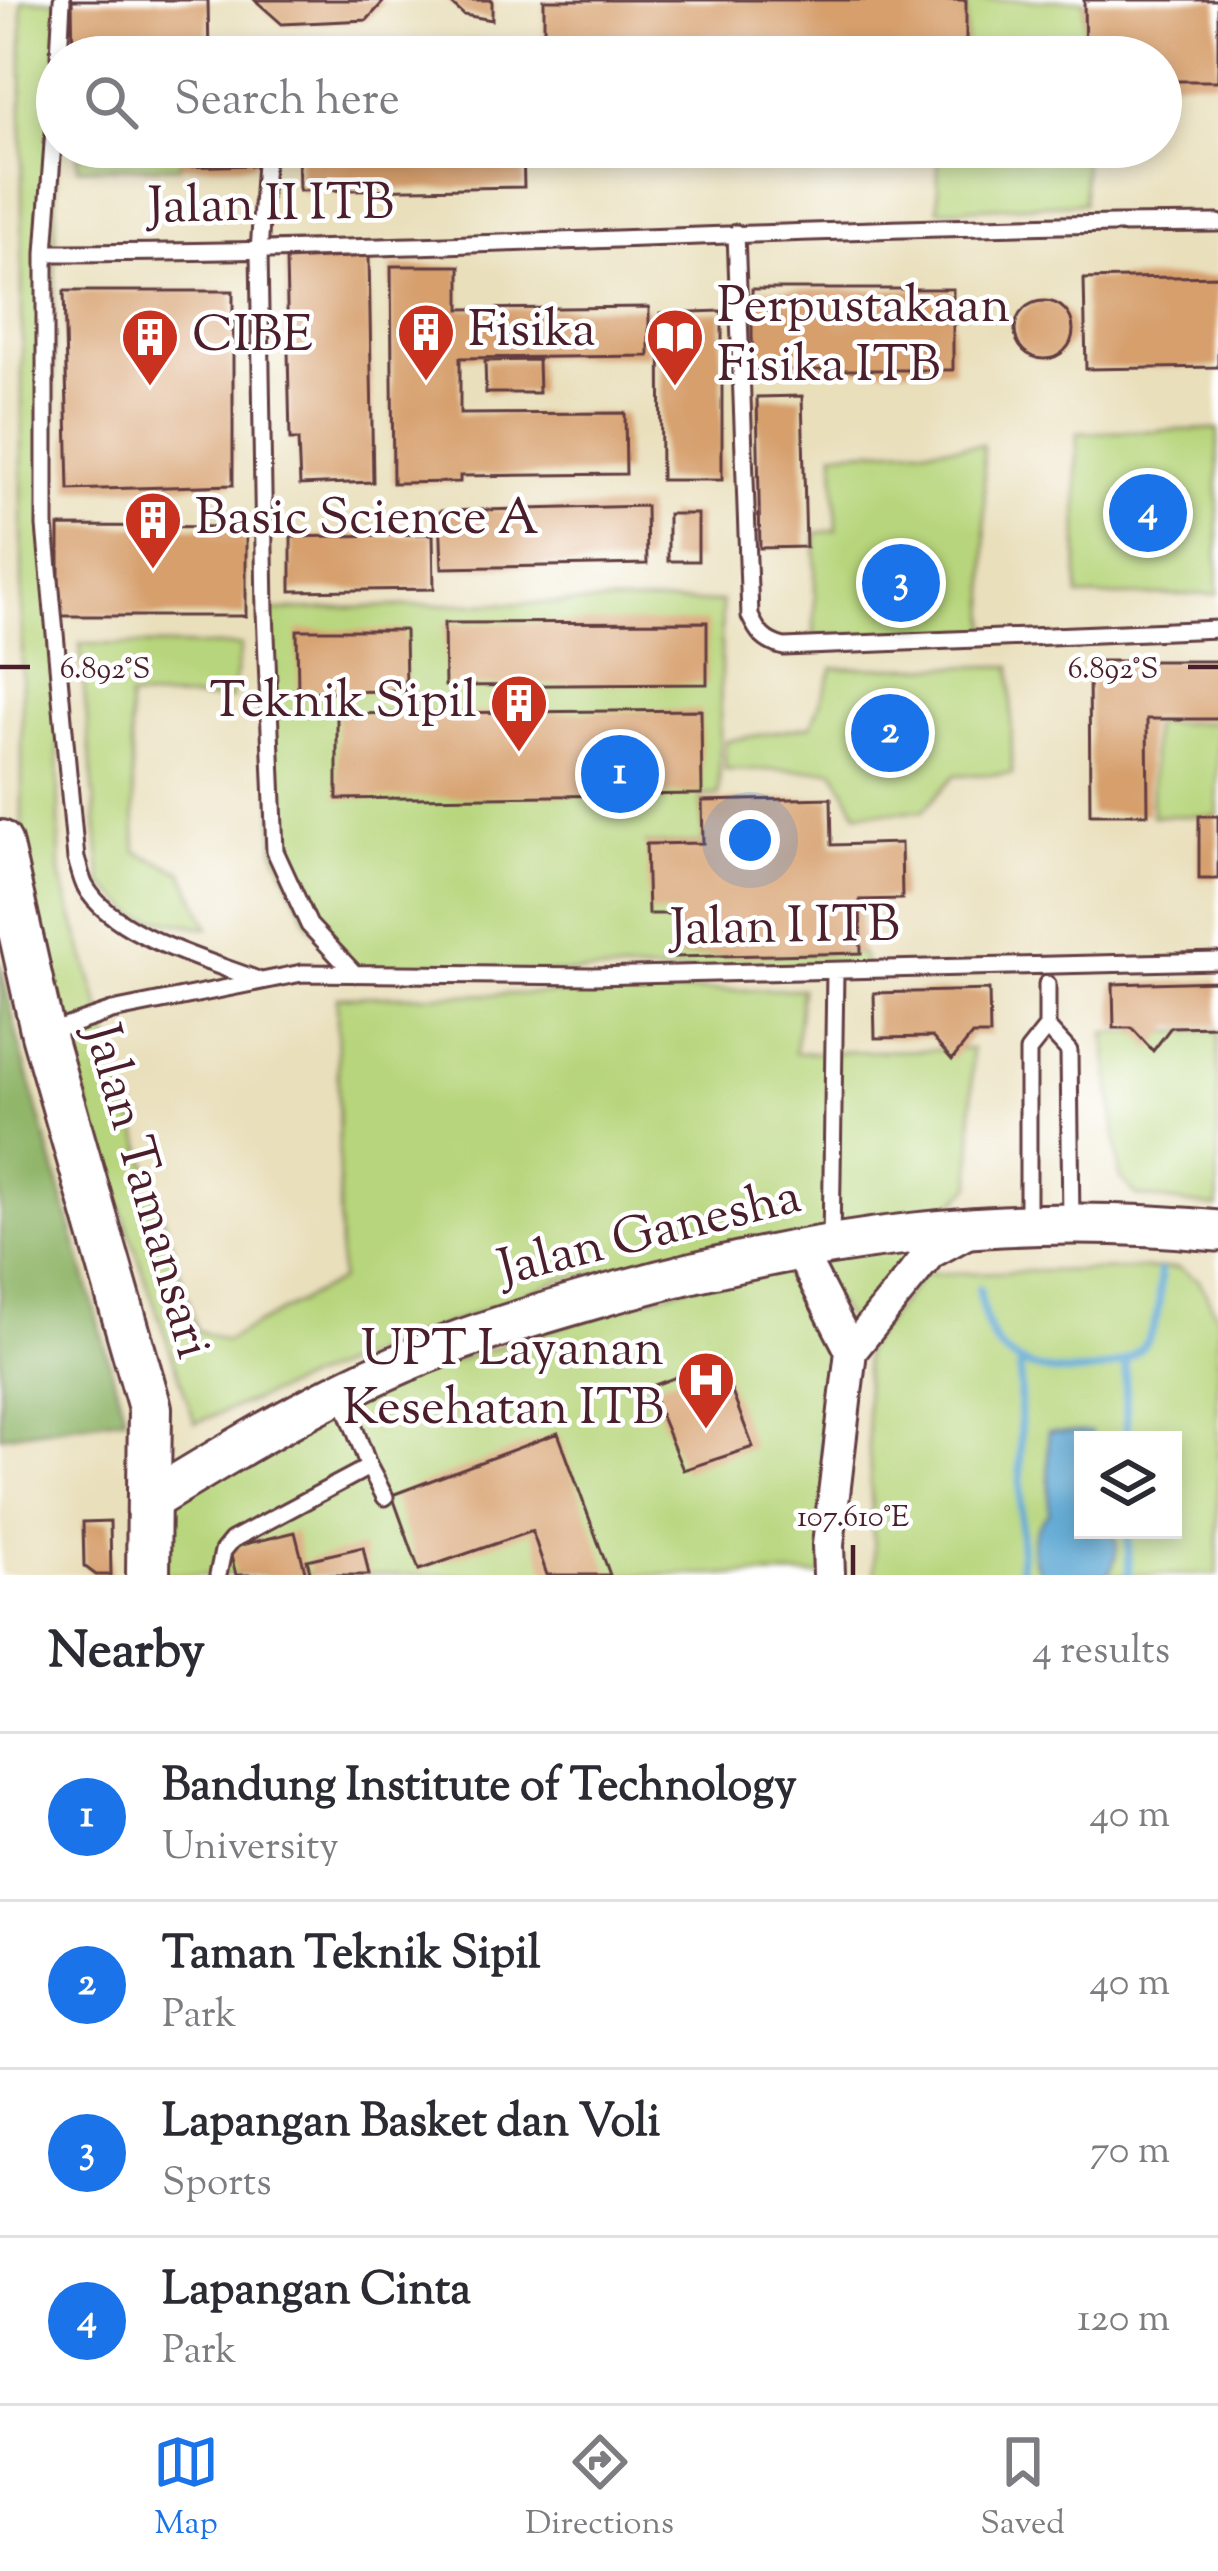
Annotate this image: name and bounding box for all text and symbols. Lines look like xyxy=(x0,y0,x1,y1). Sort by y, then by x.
search box xyxy=(36,36,1182,168)
icon: search xyxy=(78,69,144,135)
text: Search here xyxy=(174,70,400,135)
street label: Jalan II ITB xyxy=(144,168,395,246)
place label: Perpustakaan Fisika ITB xyxy=(717,272,1010,404)
place label: Fisika xyxy=(468,296,596,369)
place label: CIBE xyxy=(192,301,313,374)
building icon: Fisika xyxy=(395,301,457,383)
building icon: CIBE xyxy=(119,306,181,388)
library icon: Perpustakaan Fisika ITB xyxy=(644,306,706,388)
pin: 4 xyxy=(1109,468,1187,558)
place label: Basic Science A xyxy=(195,484,539,557)
building icon: Basic Science A xyxy=(122,489,184,571)
pin: 3 xyxy=(862,538,940,628)
text: 6.892°S xyxy=(60,649,150,692)
text: 6.892°S xyxy=(1068,649,1158,692)
place label: Teknik Sipil xyxy=(209,667,477,740)
building icon: Teknik Sipil xyxy=(488,672,550,754)
pin: 2 xyxy=(851,688,929,778)
pin: 1 xyxy=(581,729,659,819)
your location xyxy=(720,810,780,870)
street label: Jalan I ITB xyxy=(667,891,900,968)
street label: Jalan Tamansari xyxy=(62,1014,228,1367)
street label: Jalan Ganesha xyxy=(488,1162,809,1309)
place label: UPT Layanan Kesehatan ITB xyxy=(342,1315,664,1447)
hospital icon: UPT Layanan Kesehatan ITB xyxy=(675,1349,737,1431)
map controls xyxy=(1074,1431,1182,1539)
button: layers xyxy=(1074,1431,1182,1539)
text: 107.610°E xyxy=(797,1497,909,1540)
text: Nearby xyxy=(48,1617,205,1690)
text: 4 results xyxy=(1032,1625,1170,1681)
text: Bandung Institute of Technology xyxy=(162,1756,797,1821)
text: 1 xyxy=(80,1789,94,1845)
text: 40 m xyxy=(1090,1789,1170,1845)
text: University xyxy=(162,1821,339,1877)
text: Taman Teknik Sipil xyxy=(162,1924,541,1989)
text: 2 xyxy=(78,1957,96,2013)
text: 40 m xyxy=(1090,1957,1170,2013)
text: Park xyxy=(162,1989,237,2045)
text: Lapangan Basket dan Voli xyxy=(162,2092,660,2157)
text: 3 xyxy=(79,2125,95,2181)
text: 70 m xyxy=(1090,2125,1170,2181)
text: Sports xyxy=(162,2157,272,2213)
text: Lapangan Cinta xyxy=(162,2260,471,2325)
text: 4 xyxy=(77,2293,97,2349)
text: 120 m xyxy=(1077,2293,1170,2349)
text: Park xyxy=(162,2325,237,2381)
tab: Map xyxy=(153,2429,219,2549)
tab: Directions xyxy=(525,2429,674,2549)
tab: Saved xyxy=(980,2429,1065,2549)

